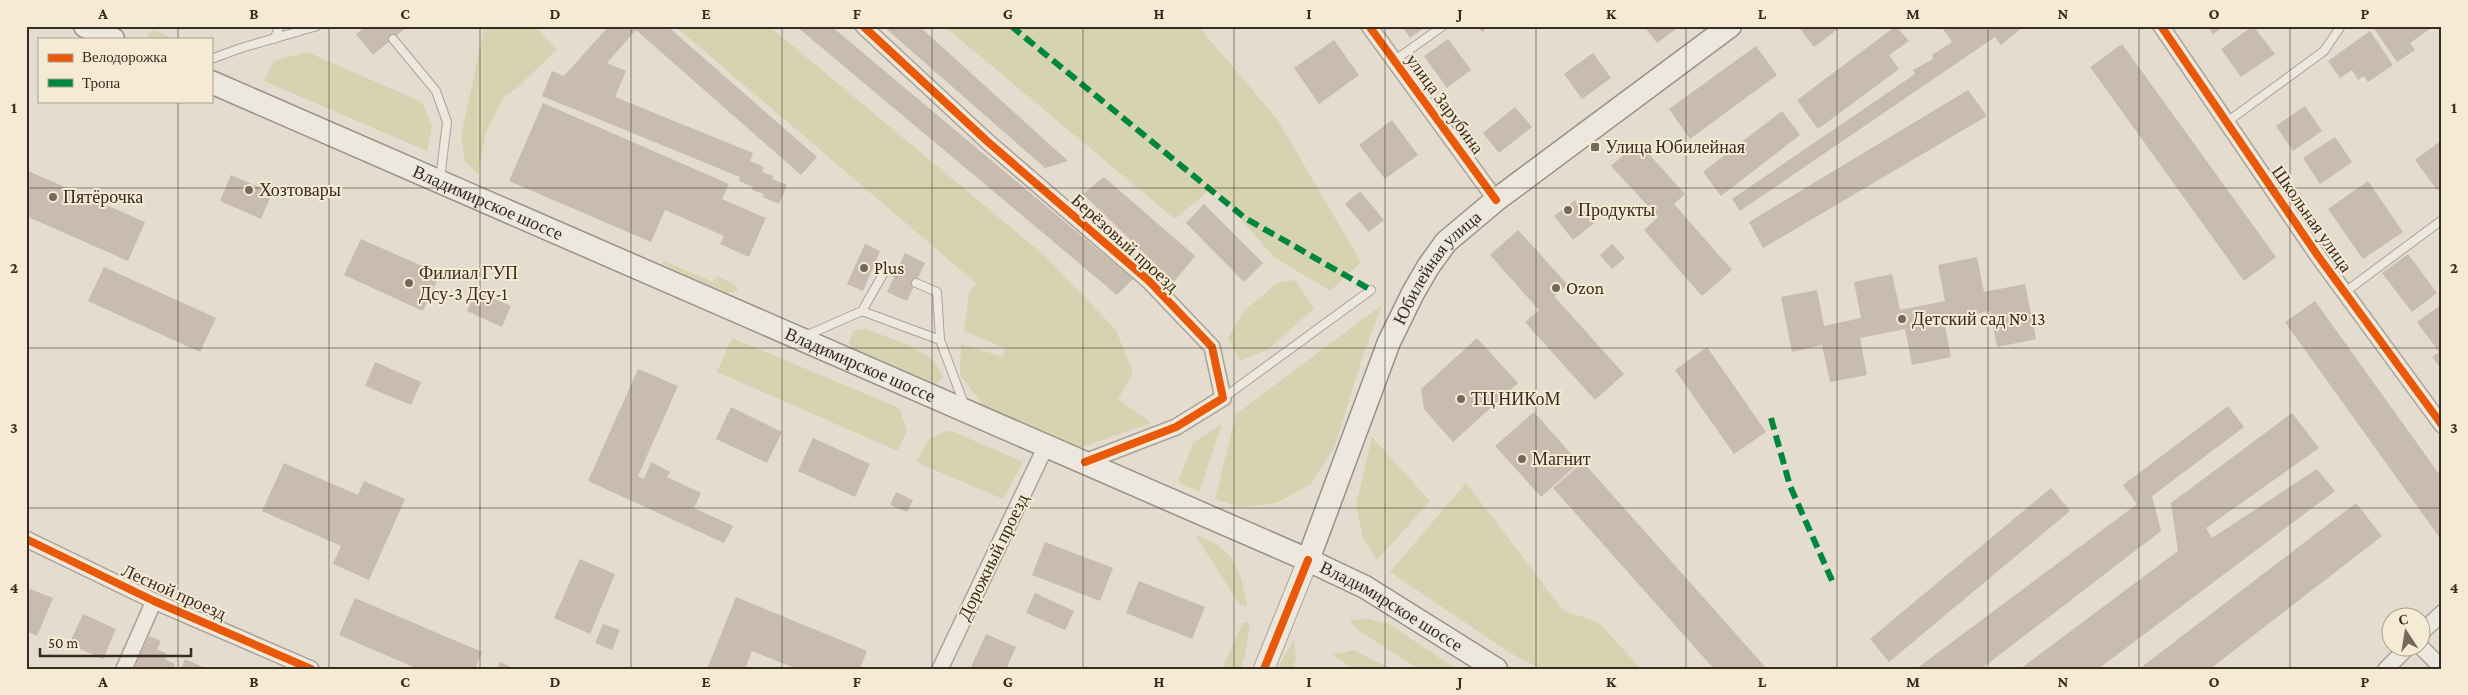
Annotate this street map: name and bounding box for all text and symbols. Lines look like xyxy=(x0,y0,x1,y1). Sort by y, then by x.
text: A xyxy=(97,5,108,22)
text: B xyxy=(249,5,259,22)
text: C xyxy=(400,5,410,22)
text: D xyxy=(549,5,561,22)
text: E xyxy=(701,5,711,22)
text: F xyxy=(853,5,862,22)
text: G xyxy=(1003,5,1013,22)
text: H xyxy=(1154,5,1165,22)
text: I xyxy=(1306,5,1312,22)
text: J xyxy=(1455,5,1463,22)
text: K xyxy=(1606,5,1617,22)
text: L xyxy=(1758,5,1767,22)
text: M xyxy=(1906,5,1920,22)
text: N xyxy=(2058,5,2069,22)
text: O xyxy=(2208,5,2220,22)
text: P xyxy=(2361,5,2370,22)
legend xyxy=(38,38,212,102)
text: Велодорожка xyxy=(82,49,167,65)
street label: улица Зарубина xyxy=(1402,50,1488,158)
text: Тропа xyxy=(82,75,121,91)
text: 1 xyxy=(11,99,17,116)
text: 1 xyxy=(2451,99,2457,116)
place label: Улица Юбилейная xyxy=(1605,137,1745,157)
marker: Улица Юбилейная xyxy=(1589,141,1601,153)
street label: Владимирское шоссе xyxy=(410,161,566,244)
street label: Школьная улица xyxy=(2268,162,2356,276)
place label: Хозтовары xyxy=(259,180,341,200)
marker: Хозтовары xyxy=(243,184,255,196)
place label: Пятёрочка xyxy=(63,187,143,207)
street label: Берёзовый проезд xyxy=(1067,190,1183,296)
marker: Пятёрочка xyxy=(47,191,59,203)
place label: Продукты xyxy=(1578,200,1655,220)
marker: Продукты xyxy=(1562,204,1574,216)
street label: Юбилейная улица xyxy=(1389,207,1485,328)
place label: Plus xyxy=(874,258,904,278)
text: 2 xyxy=(10,259,18,276)
text: 2 xyxy=(2450,259,2458,276)
marker: Plus xyxy=(858,262,870,274)
place label: Филиал ГУП Дсу-3 Дсу-1 xyxy=(419,263,518,304)
marker: Филиал ГУП Дсу-3 Дсу-1 xyxy=(403,277,415,289)
place label: Ozon xyxy=(1566,278,1605,298)
marker: Ozon xyxy=(1550,282,1562,294)
place label: Детский сад № 13 xyxy=(1912,309,2045,329)
marker: Детский сад № 13 xyxy=(1896,313,1908,325)
street label: Владимирское шоссе xyxy=(782,323,938,406)
place label: ТЦ НИКоМ xyxy=(1471,389,1560,409)
marker: ТЦ НИКоМ xyxy=(1455,393,1467,405)
text: 3 xyxy=(10,419,18,436)
text: 3 xyxy=(2450,419,2458,436)
place label: Магнит xyxy=(1532,449,1591,469)
marker: Магнит xyxy=(1516,453,1528,465)
street label: Дорожный проезд xyxy=(954,491,1032,623)
street label: Владимирское шоссе xyxy=(1317,557,1466,656)
street label: Лесной проезд xyxy=(119,560,229,624)
text: 4 xyxy=(10,579,19,596)
text: 4 xyxy=(2450,579,2459,596)
north arrow xyxy=(2380,608,2430,658)
text: С xyxy=(2397,610,2410,628)
scale bar xyxy=(40,625,191,657)
text: 50 m xyxy=(48,635,78,651)
text: A xyxy=(97,673,108,690)
text: B xyxy=(249,673,259,690)
text: C xyxy=(400,673,410,690)
text: D xyxy=(549,673,561,690)
text: E xyxy=(701,673,711,690)
text: F xyxy=(853,673,862,690)
text: G xyxy=(1003,673,1013,690)
text: H xyxy=(1154,673,1165,690)
text: I xyxy=(1306,673,1312,690)
text: J xyxy=(1455,673,1463,690)
text: K xyxy=(1606,673,1617,690)
text: L xyxy=(1758,673,1767,690)
text: M xyxy=(1906,673,1920,690)
text: N xyxy=(2058,673,2069,690)
text: O xyxy=(2208,673,2220,690)
text: P xyxy=(2361,673,2370,690)

